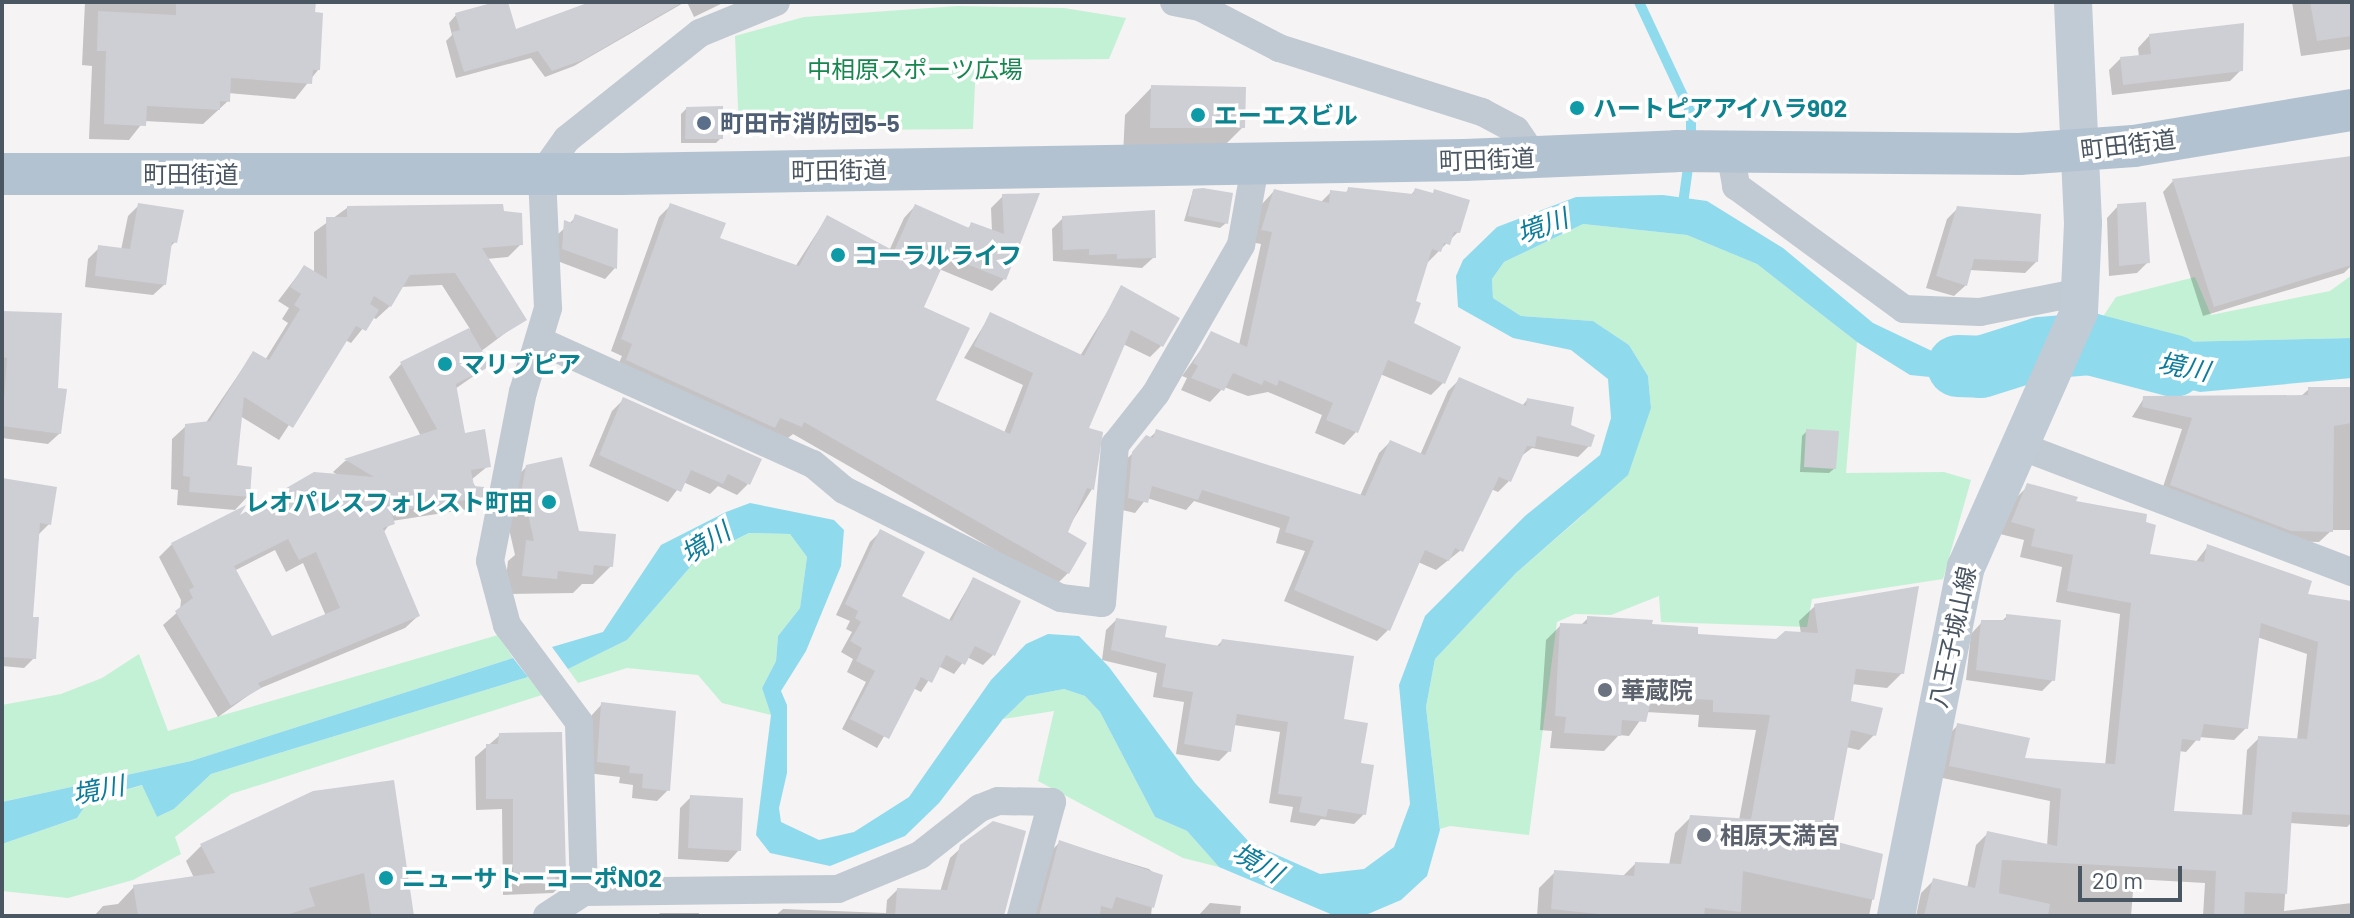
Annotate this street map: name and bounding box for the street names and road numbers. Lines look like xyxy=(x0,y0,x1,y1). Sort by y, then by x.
street label: 町田街道 xyxy=(2079,124,2177,164)
street label: 町田街道 xyxy=(1439,143,1535,175)
street label: 町田街道 xyxy=(791,155,887,185)
street label: 町田街道 xyxy=(143,160,239,188)
street label: 八王子城山線 xyxy=(1923,564,1981,710)

